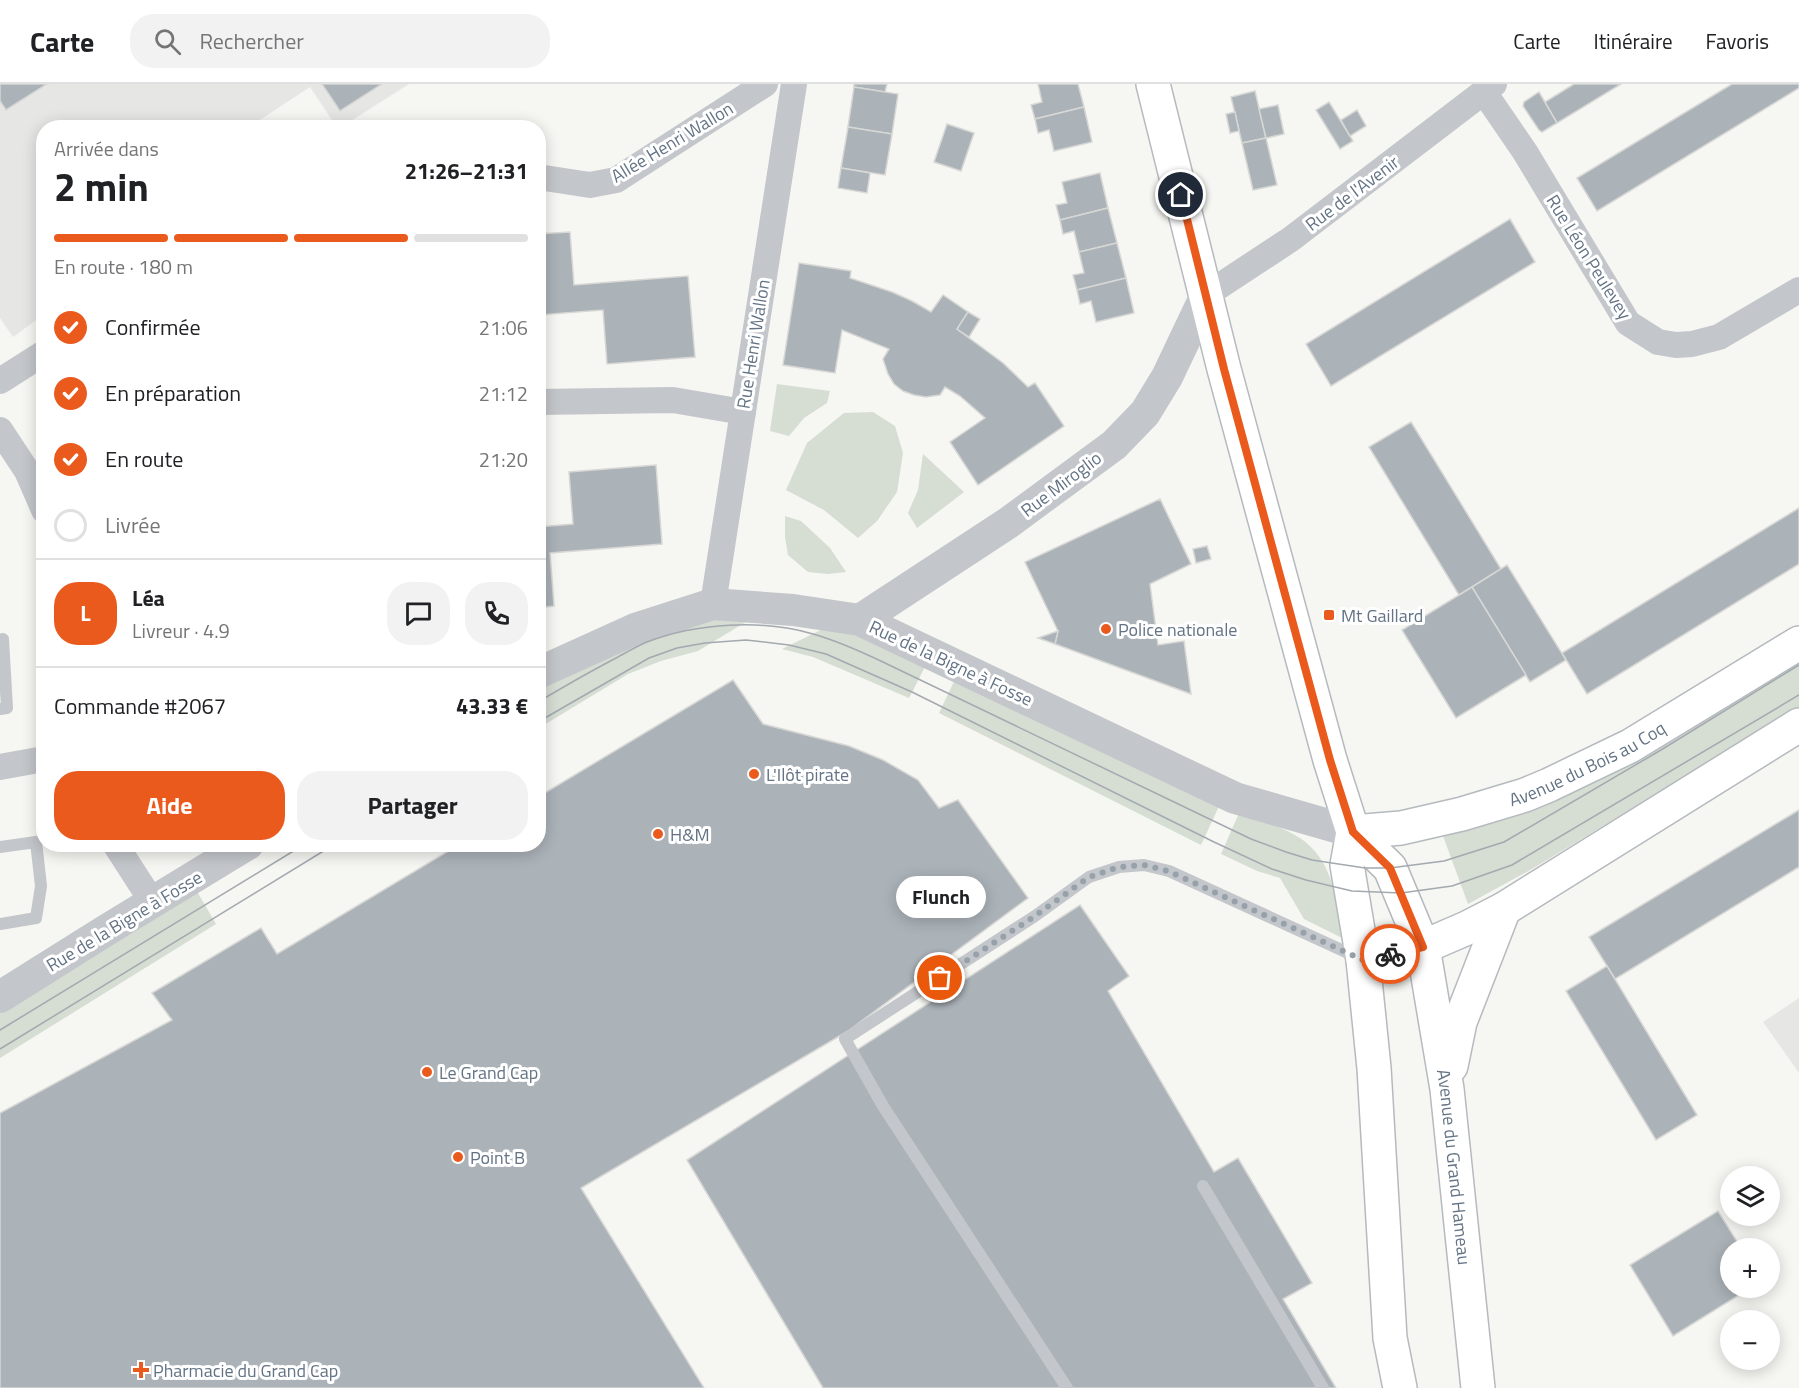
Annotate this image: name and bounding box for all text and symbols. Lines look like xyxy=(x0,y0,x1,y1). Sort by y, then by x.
search box xyxy=(130,14,550,68)
text: Carte xyxy=(30,20,94,63)
text: Rechercher xyxy=(199,24,304,58)
icon: search xyxy=(151,25,184,58)
text: Carte xyxy=(1513,25,1561,57)
text: Itinéraire xyxy=(1594,25,1673,57)
text: Favoris xyxy=(1706,25,1769,57)
street label: Allée Henri Wallon xyxy=(606,95,738,189)
text: Arrivée dans xyxy=(54,133,159,164)
street label: Rue de l'Avenir xyxy=(1299,149,1405,237)
text: 21:26–21:31 xyxy=(405,154,528,188)
text: 2 min xyxy=(54,157,149,216)
pin xyxy=(1155,169,1206,220)
icon: home xyxy=(1164,178,1197,211)
street label: Rue Léon Peulevey xyxy=(1540,189,1638,325)
text: En route · 180 m xyxy=(54,251,193,282)
street label: Rue Henri Wallon xyxy=(729,277,777,411)
text: Confirmée xyxy=(105,310,201,344)
icon: check xyxy=(54,311,87,344)
text: 21:06 xyxy=(479,312,528,343)
text: En préparation xyxy=(105,376,241,410)
icon: check xyxy=(54,377,87,410)
text: 21:12 xyxy=(479,378,528,409)
text: En route xyxy=(105,442,183,476)
icon: check xyxy=(54,443,87,476)
text: 21:20 xyxy=(479,444,528,475)
street label: Rue Miroglio xyxy=(1015,445,1107,523)
text: Livrée xyxy=(105,508,161,542)
text: Léa xyxy=(132,581,165,615)
button: chat xyxy=(387,582,450,645)
button: phone xyxy=(465,582,528,645)
text: L xyxy=(80,596,91,630)
place label: Mt Gaillard xyxy=(1341,602,1423,629)
marker: Mt Gaillard xyxy=(1322,608,1336,622)
street label: Rue de la Bigne à Fosse xyxy=(865,613,1037,713)
text: Livreur · 4.9 xyxy=(132,615,230,646)
place label: Police nationale xyxy=(1118,616,1237,643)
marker: Police nationale xyxy=(1099,622,1113,636)
text: Commande #2067 xyxy=(54,689,226,723)
text: 43.33 € xyxy=(456,689,528,723)
street label: Avenue du Bois au Coq xyxy=(1506,714,1671,813)
place label: L'Ilôt pirate xyxy=(766,761,849,788)
marker: L'Ilôt pirate xyxy=(747,767,761,781)
button: Aide xyxy=(54,771,285,840)
button: Partager xyxy=(297,771,528,840)
place label: H&M xyxy=(670,821,710,848)
marker: H&M xyxy=(651,827,665,841)
street label: Rue de la Bigne à Fosse xyxy=(41,864,207,978)
callout: Flunch xyxy=(895,876,985,918)
text: Flunch xyxy=(912,881,970,912)
courier xyxy=(1360,924,1420,984)
icon: bike xyxy=(1374,938,1407,971)
pin xyxy=(914,952,965,1003)
icon: bag xyxy=(923,961,956,994)
place label: Le Grand Cap xyxy=(439,1059,538,1086)
marker: Le Grand Cap xyxy=(420,1065,434,1079)
street label: Avenue du Grand Hameau xyxy=(1430,1067,1479,1266)
place label: Point B xyxy=(470,1144,525,1171)
marker: Point B xyxy=(451,1150,465,1164)
map controls xyxy=(1720,1166,1780,1370)
button: layers xyxy=(1720,1166,1780,1226)
button: + xyxy=(1720,1238,1780,1298)
button: − xyxy=(1720,1310,1780,1370)
place label: Pharmacie du Grand Cap xyxy=(153,1357,338,1384)
marker: Pharmacie du Grand Cap xyxy=(134,1363,148,1377)

